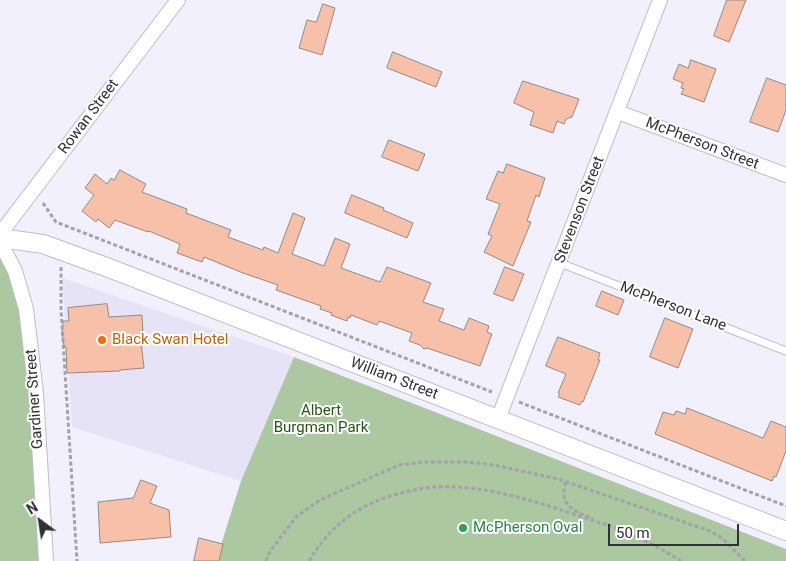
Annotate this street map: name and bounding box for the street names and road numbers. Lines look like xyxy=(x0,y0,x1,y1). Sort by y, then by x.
street label: Rowan Street xyxy=(55,76,123,158)
street label: McPherson Street xyxy=(643,114,761,174)
street label: Stevenson Street xyxy=(551,154,609,266)
street label: McPherson Lane xyxy=(617,278,729,336)
street label: Gardiner Street xyxy=(23,348,47,450)
street label: William Street xyxy=(348,354,440,404)

